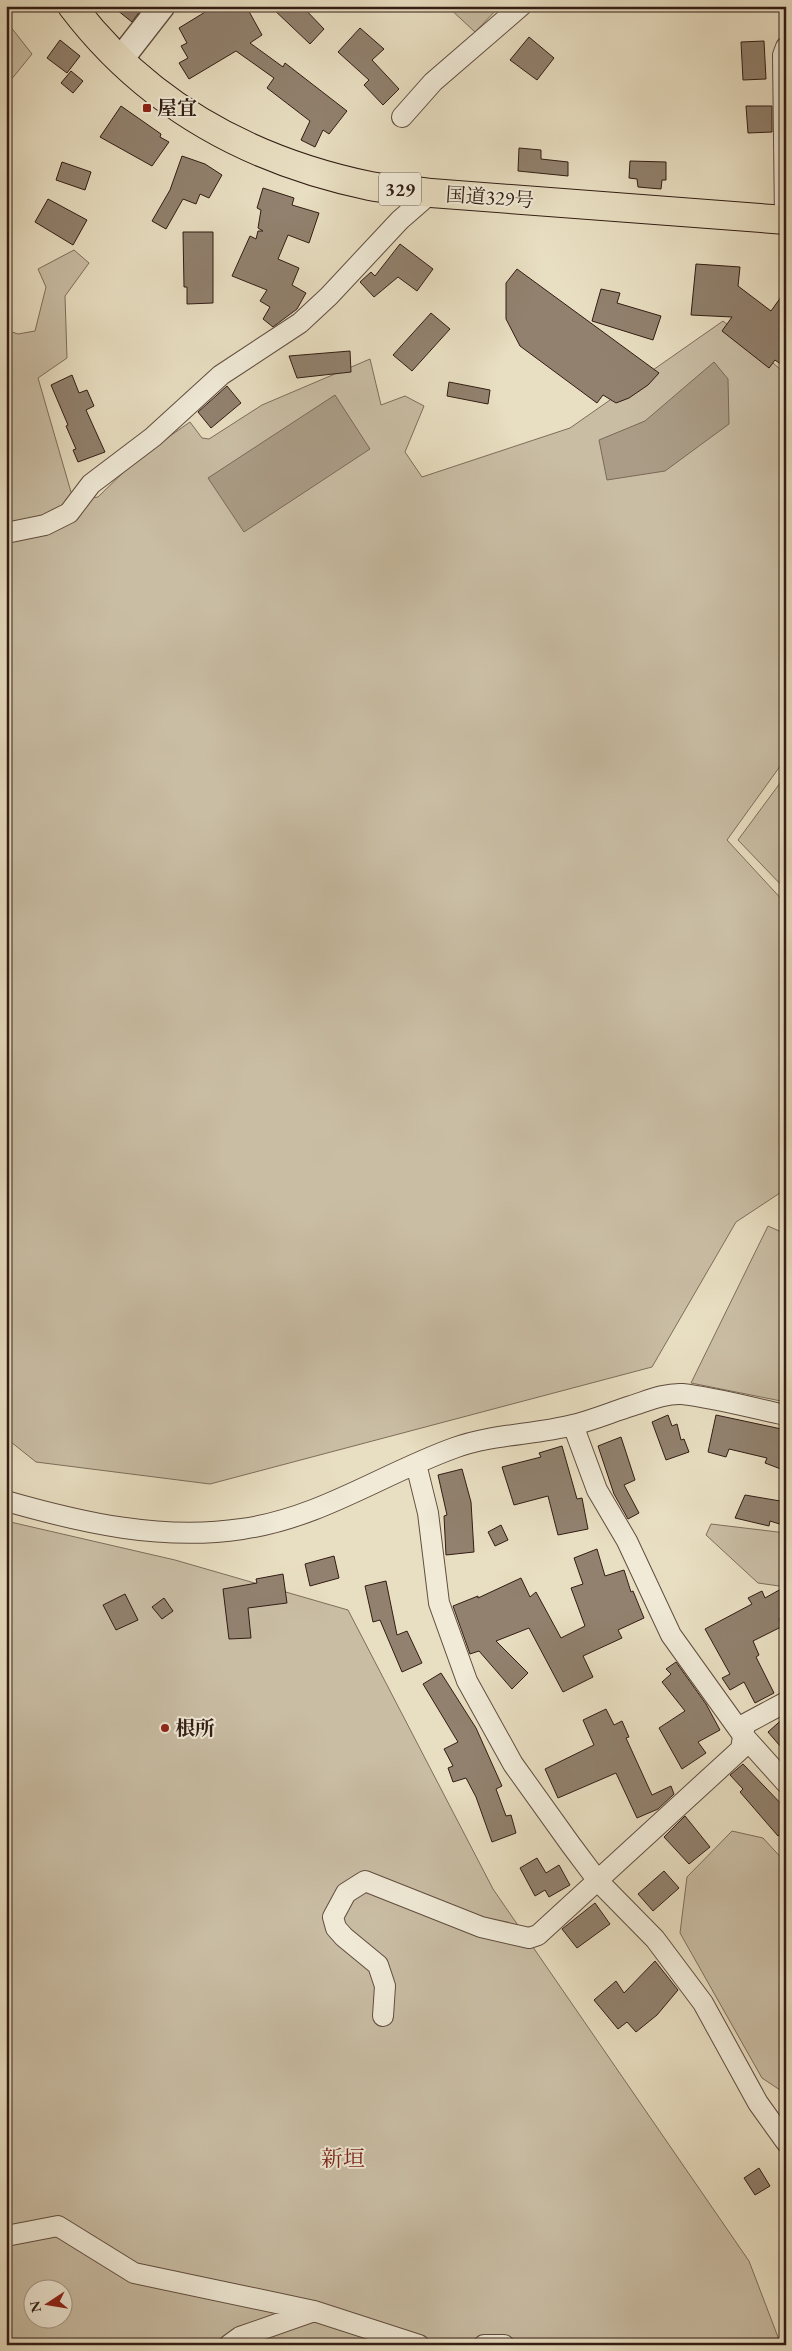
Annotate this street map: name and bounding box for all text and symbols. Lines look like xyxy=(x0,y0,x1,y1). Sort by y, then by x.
place label: 屋宜 xyxy=(157,95,197,121)
marker: 屋宜 xyxy=(141,102,153,114)
road number: 329 xyxy=(379,172,421,205)
street label: 国道329号 xyxy=(445,181,535,213)
place label: 根所 xyxy=(175,1715,215,1741)
marker: 根所 xyxy=(159,1722,171,1734)
district label: 新垣 xyxy=(321,2144,365,2173)
north arrow xyxy=(22,2278,72,2328)
text: N xyxy=(25,2299,45,2314)

